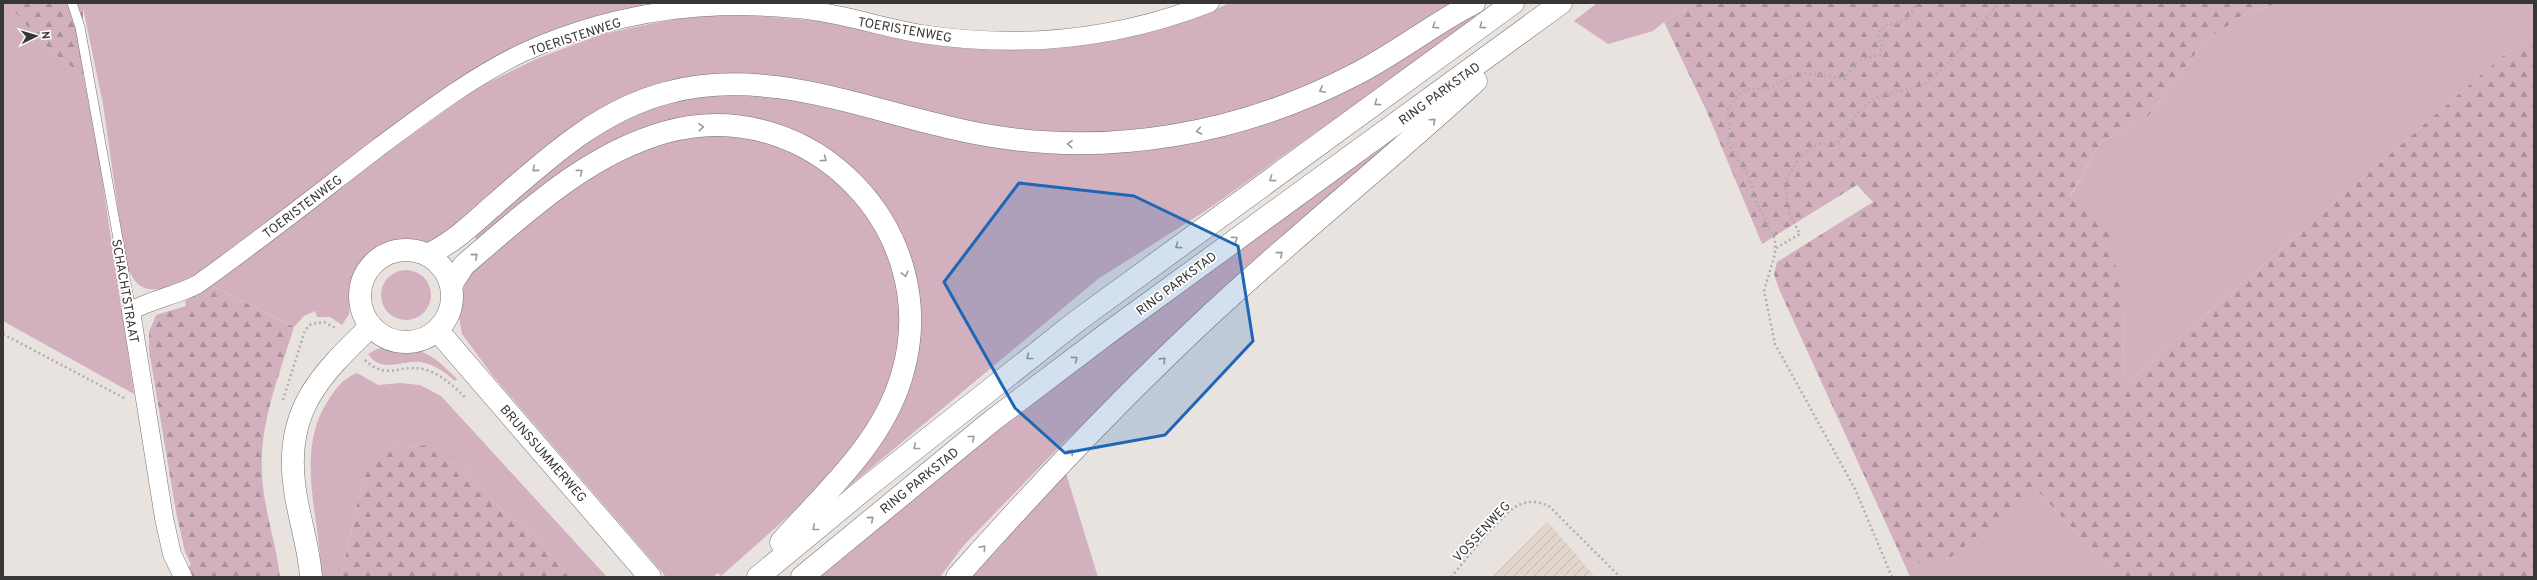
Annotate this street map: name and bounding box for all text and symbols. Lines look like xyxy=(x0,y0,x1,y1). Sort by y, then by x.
street label: TOERISTENWEG xyxy=(856,15,953,47)
north arrow xyxy=(16,16,56,56)
street label: TOERISTENWEG xyxy=(528,16,623,60)
one-way arrow xyxy=(1433,22,1440,29)
one-way arrow xyxy=(1480,22,1487,29)
text: N xyxy=(38,31,52,40)
street label: RING PARKSTAD xyxy=(1396,60,1484,130)
one-way arrow xyxy=(1319,85,1327,93)
one-way arrow xyxy=(1375,98,1382,105)
one-way arrow xyxy=(1428,118,1436,125)
one-way arrow xyxy=(698,123,704,131)
one-way arrow xyxy=(1196,126,1202,134)
one-way arrow xyxy=(1067,139,1073,148)
one-way arrow xyxy=(820,154,827,162)
one-way arrow xyxy=(532,165,540,172)
one-way arrow xyxy=(576,170,583,177)
street label: TOERISTENWEG xyxy=(260,172,346,243)
one-way arrow xyxy=(1269,174,1276,181)
one-way arrow xyxy=(1231,236,1238,244)
street label: SCHACHTSTRAAT xyxy=(107,238,141,345)
one-way arrow xyxy=(1176,241,1183,248)
street label: RING PARKSTAD xyxy=(1134,249,1221,320)
one-way arrow xyxy=(1275,252,1282,259)
one-way arrow xyxy=(470,253,478,260)
one-way arrow xyxy=(901,270,909,277)
one-way arrow xyxy=(1027,353,1034,360)
one-way arrow xyxy=(1070,356,1077,363)
one-way arrow xyxy=(1158,357,1166,365)
street label: BRUNSSUMMERWEG xyxy=(496,402,589,506)
one-way arrow xyxy=(967,435,974,442)
one-way arrow xyxy=(914,442,921,449)
street label: RING PARKSTAD xyxy=(878,445,963,518)
one-way arrow xyxy=(1066,450,1073,457)
street label: VOSSENWEG xyxy=(1450,499,1515,566)
one-way arrow xyxy=(866,517,873,524)
one-way arrow xyxy=(813,524,820,531)
one-way arrow xyxy=(978,545,986,553)

